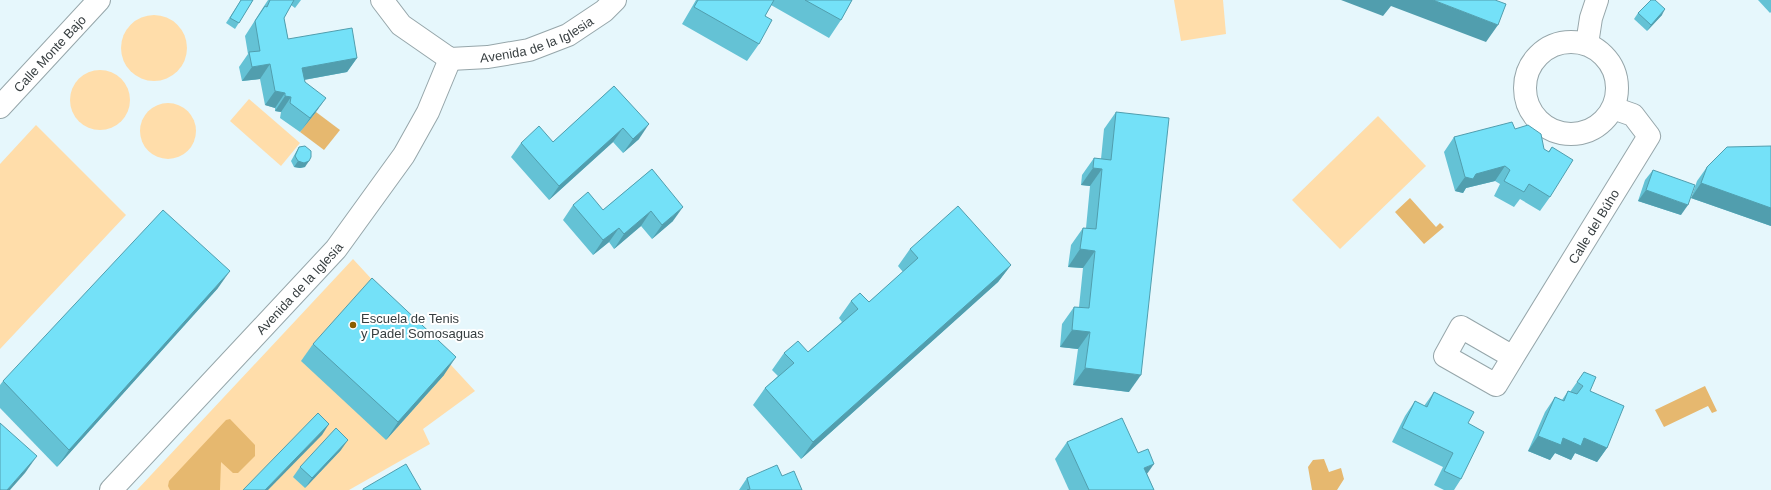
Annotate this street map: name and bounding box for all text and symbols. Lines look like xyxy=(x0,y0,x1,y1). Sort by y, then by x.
street label: Calle Monte Bajo xyxy=(11,12,89,95)
street label: Avenida de la Iglesia xyxy=(480,13,597,65)
street label: Calle del Búho xyxy=(1565,187,1622,267)
street label: Avenida de la Iglesia xyxy=(253,239,347,338)
place label: Escuela de Tenis y Padel Somosaguas xyxy=(361,311,484,341)
marker: Escuela de Tenis y Padel Somosaguas xyxy=(348,320,358,330)

